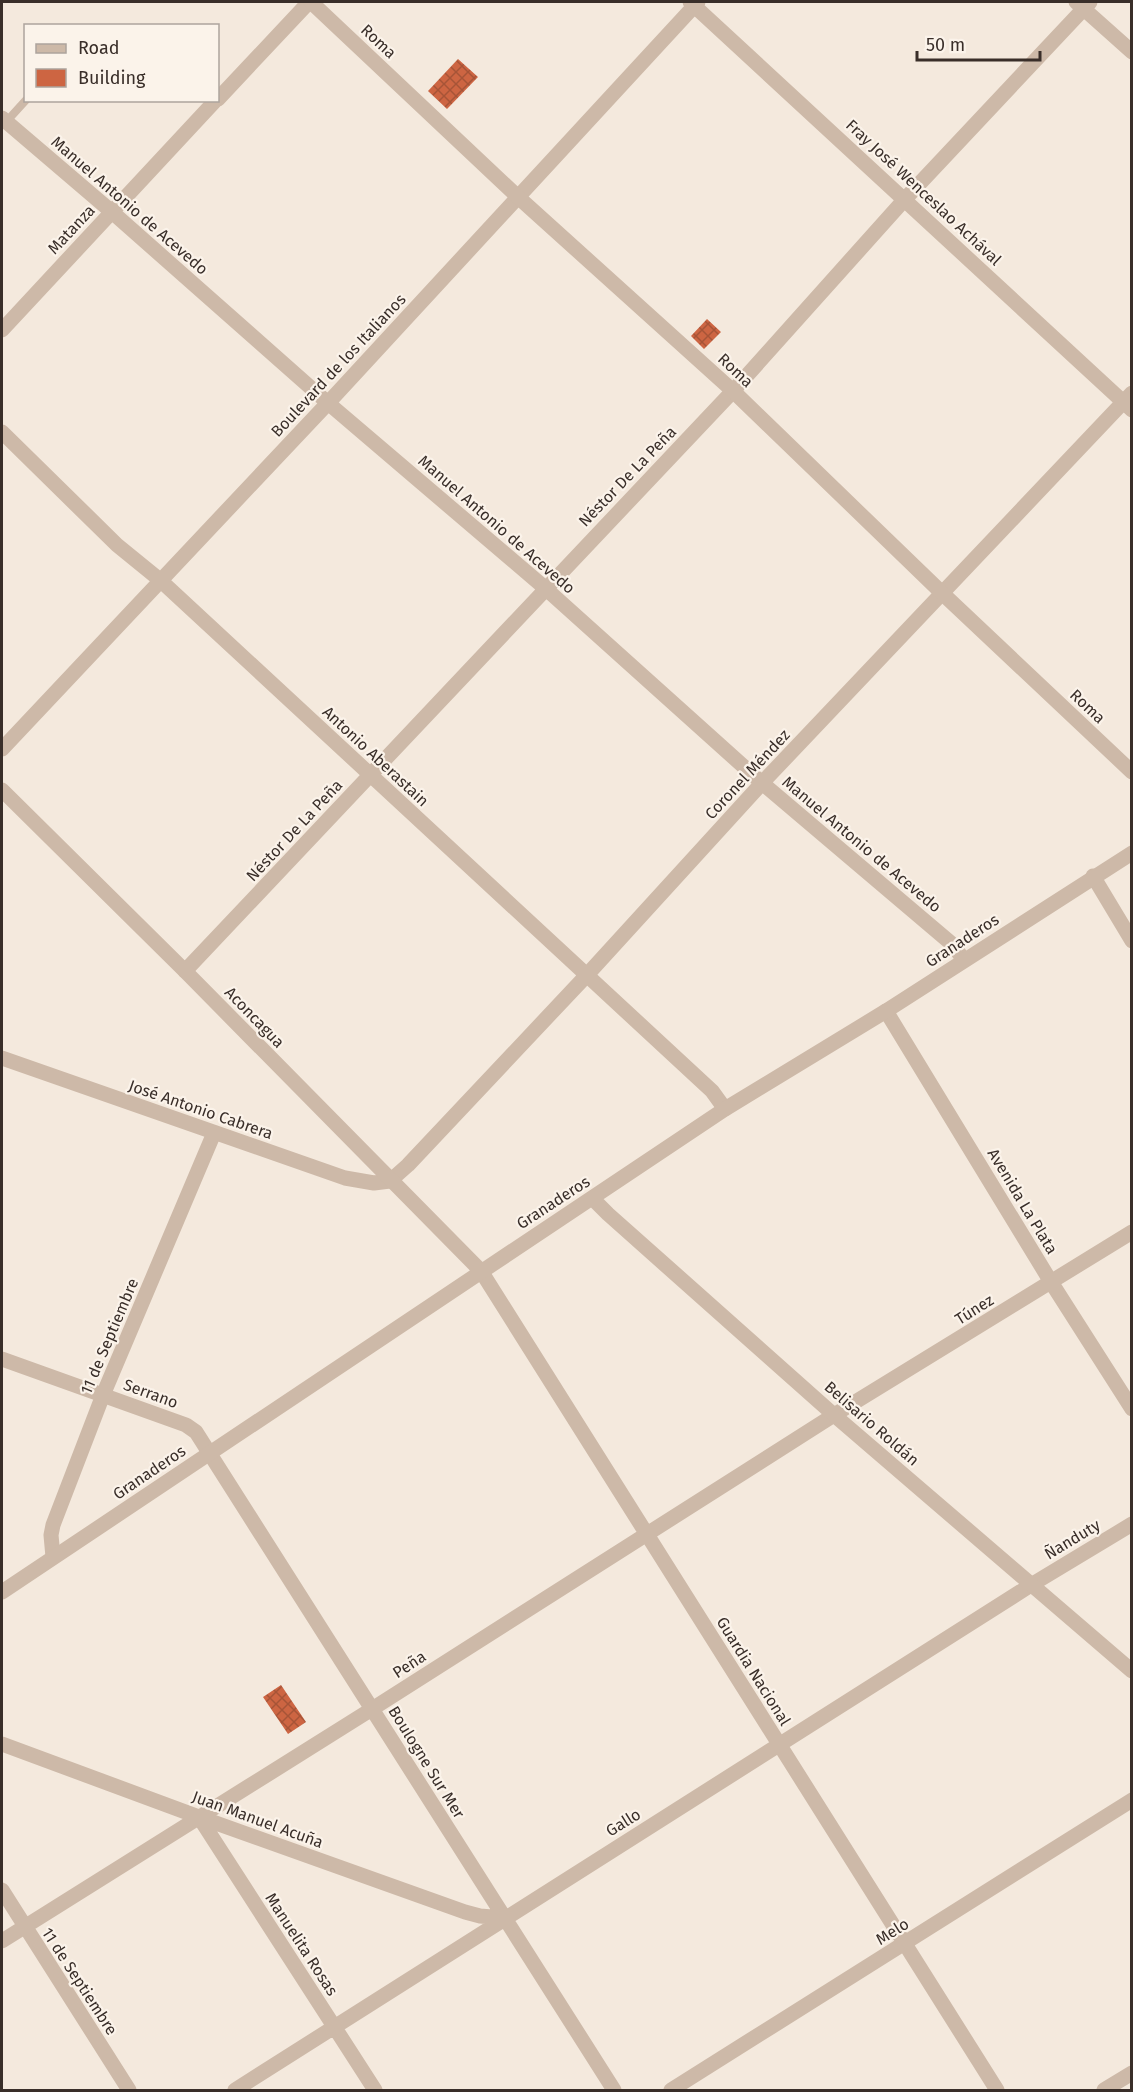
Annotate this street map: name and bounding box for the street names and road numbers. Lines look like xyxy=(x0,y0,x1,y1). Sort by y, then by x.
street label: Roma xyxy=(357,20,400,62)
street label: Fray José Wenceslao Achával xyxy=(842,115,1005,270)
street label: Manuel Antonio de Acevedo xyxy=(47,132,212,279)
street label: Matanza xyxy=(44,201,99,258)
street label: Boulevard de los Italianos xyxy=(267,290,410,441)
street label: Roma xyxy=(714,349,757,391)
street label: Néstor De La Peña xyxy=(575,422,680,530)
street label: Manuel Antonio de Acevedo xyxy=(414,451,579,598)
street label: Roma xyxy=(1066,685,1109,727)
street label: Antonio Aberastain xyxy=(319,702,433,810)
street label: Coronel Méndez xyxy=(701,726,794,823)
street label: Manuel Antonio de Acevedo xyxy=(778,772,945,916)
street label: Néstor De La Peña xyxy=(242,776,346,885)
street label: Granaderos xyxy=(922,910,1002,971)
street label: Aconcagua xyxy=(221,983,288,1052)
street label: José Antonio Cabrera xyxy=(126,1076,275,1143)
street label: Avenida La Plata xyxy=(984,1145,1062,1257)
street label: Granaderos xyxy=(513,1172,593,1233)
street label: 11 de Septiembre xyxy=(76,1275,142,1397)
street label: Túnez xyxy=(951,1290,997,1329)
street label: Serrano xyxy=(121,1375,181,1412)
street label: Belisario Roldán xyxy=(821,1377,923,1470)
street label: Granaderos xyxy=(109,1441,189,1504)
street label: Ñanduty xyxy=(1041,1515,1104,1563)
street label: Guardia Nacional xyxy=(713,1613,795,1729)
street label: Peña xyxy=(389,1647,429,1682)
street label: Boulogne Sur Mer xyxy=(384,1703,469,1823)
street label: Juan Manuel Acuña xyxy=(190,1787,326,1852)
street label: Gallo xyxy=(602,1804,644,1840)
street label: Manuelita Rosas xyxy=(261,1889,342,1999)
street label: Melo xyxy=(872,1914,912,1949)
street label: 11 de Septiembre xyxy=(38,1924,121,2038)

